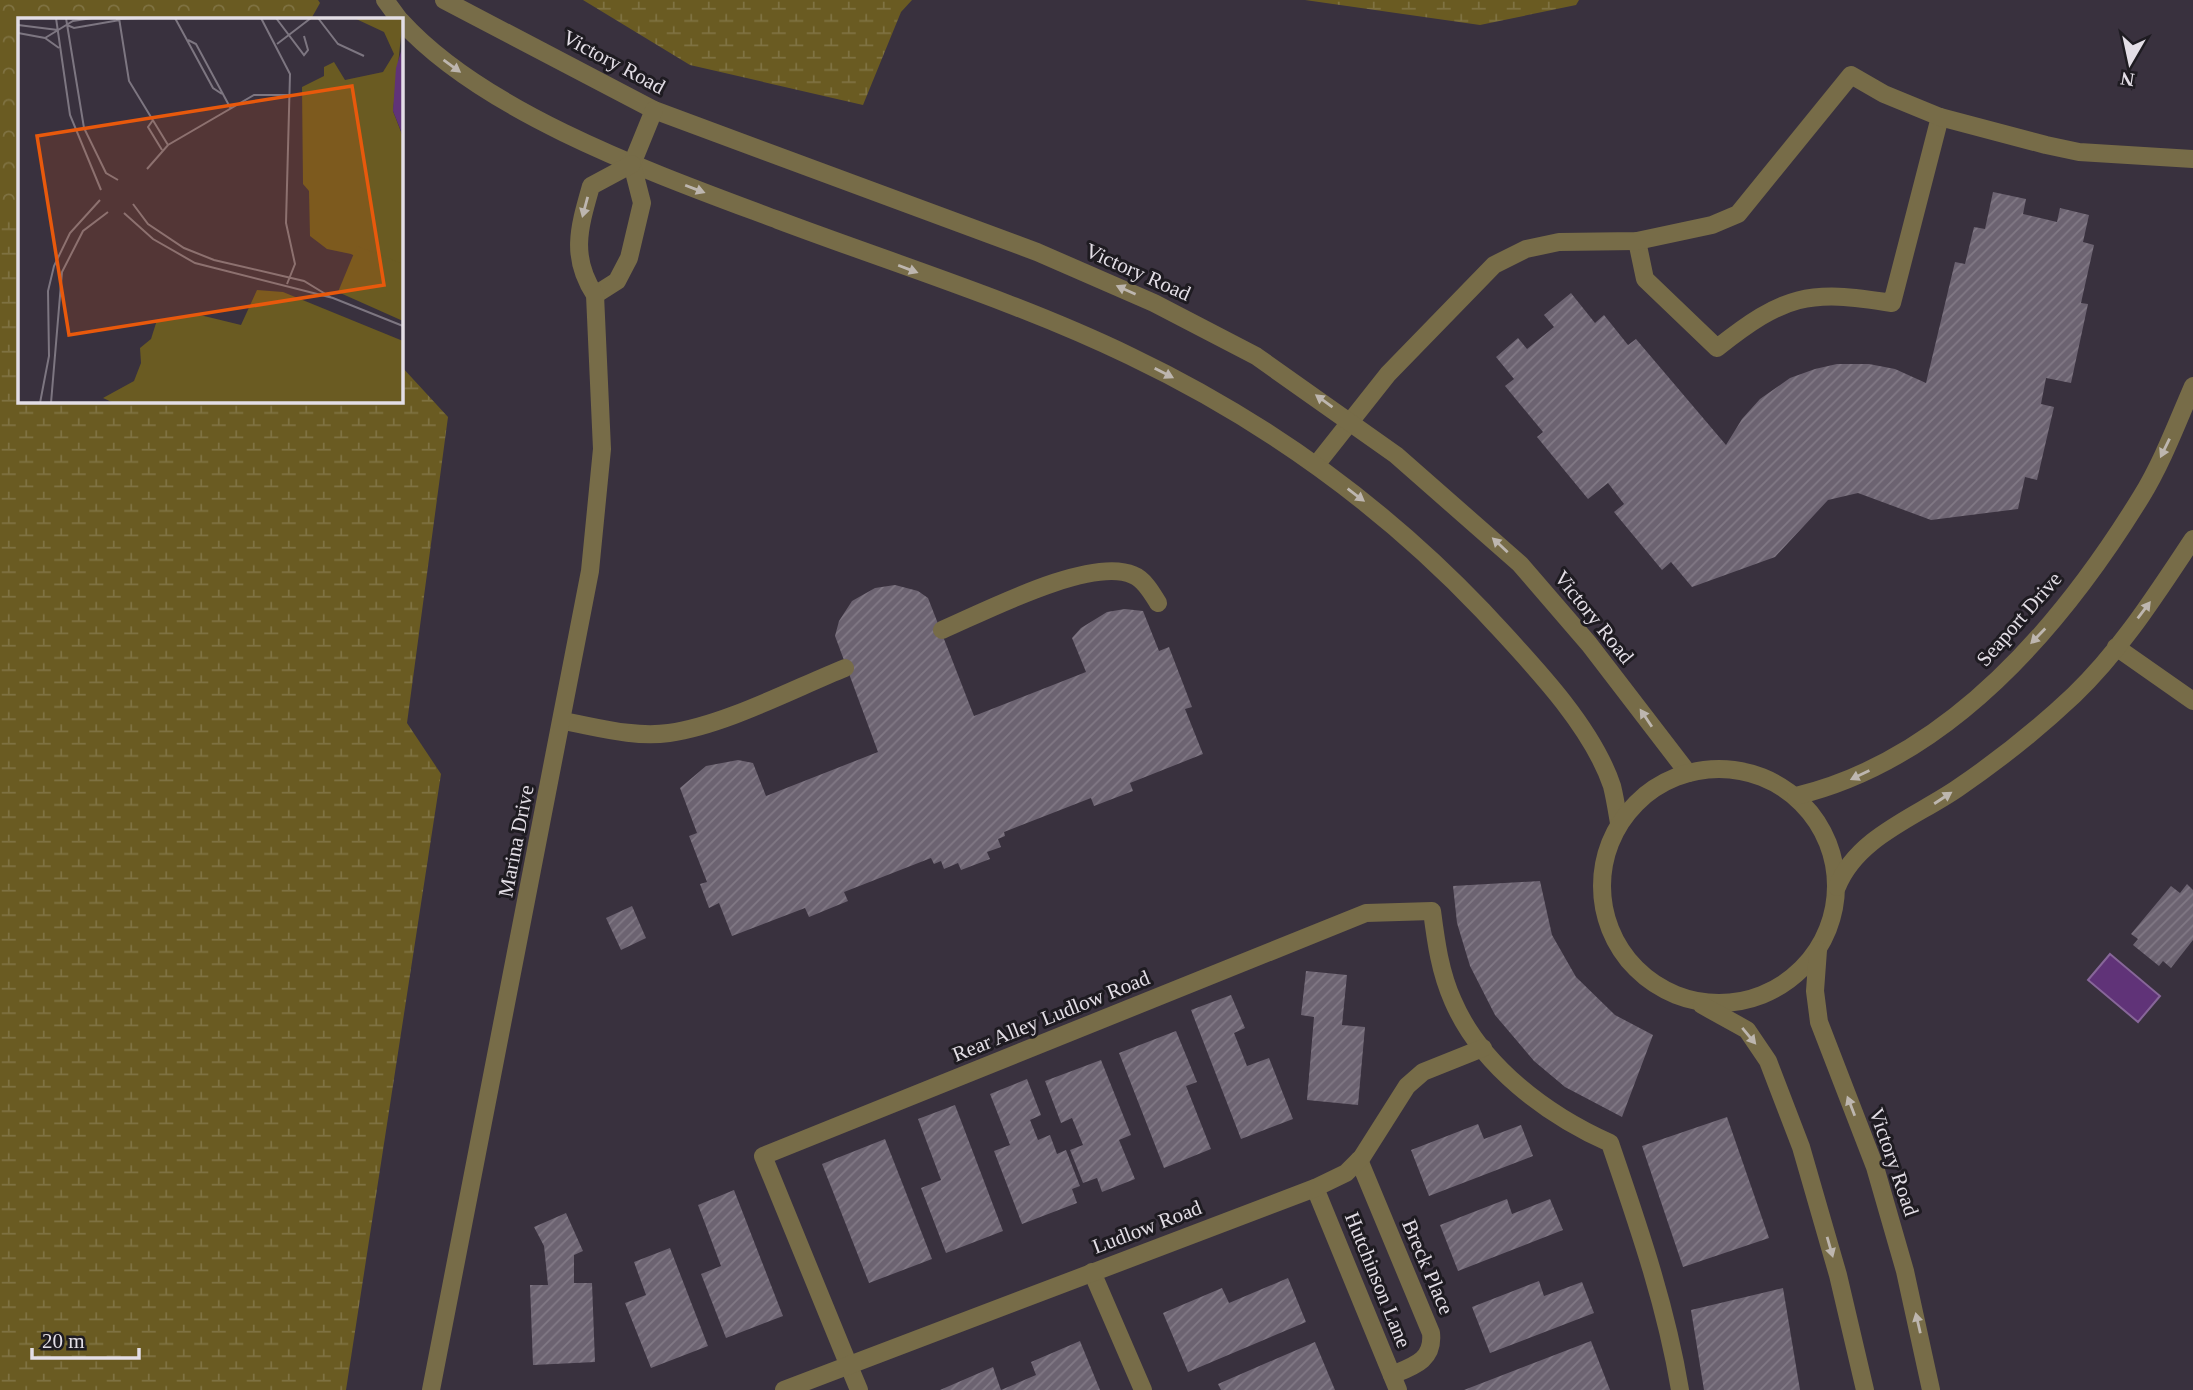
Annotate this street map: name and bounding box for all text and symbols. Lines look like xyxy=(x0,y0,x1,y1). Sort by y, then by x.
inset map xyxy=(18,18,402,402)
street label: Victory Road xyxy=(559,25,670,99)
north arrow xyxy=(2095,28,2165,98)
one-way arrow xyxy=(443,58,461,72)
text: N xyxy=(2119,68,2136,91)
one-way arrow xyxy=(684,184,705,195)
one-way arrow xyxy=(579,196,590,218)
street label: Victory Road xyxy=(1082,238,1195,306)
one-way arrow xyxy=(897,264,918,275)
one-way arrow xyxy=(1116,284,1136,296)
one-way arrow xyxy=(1154,367,1174,378)
one-way arrow xyxy=(1315,394,1333,408)
one-way arrow xyxy=(2159,438,2171,458)
one-way arrow xyxy=(1347,487,1365,501)
one-way arrow xyxy=(1492,537,1509,553)
street label: Victory Road xyxy=(1549,566,1639,669)
street label: Seaport Drive xyxy=(1971,567,2067,671)
one-way arrow xyxy=(2136,602,2151,620)
one-way arrow xyxy=(2031,627,2047,644)
one-way arrow xyxy=(1640,708,1653,728)
one-way arrow xyxy=(1850,769,1870,780)
street label: Marina Drive xyxy=(493,783,539,899)
one-way arrow xyxy=(1933,792,1953,805)
street label: Rear Alley Ludlow Road xyxy=(949,965,1154,1067)
one-way arrow xyxy=(1742,1027,1757,1045)
one-way arrow xyxy=(1846,1095,1857,1116)
street label: Victory Road xyxy=(1864,1105,1924,1220)
street label: Ludlow Road xyxy=(1089,1195,1205,1259)
street label: Hutchinson Lane xyxy=(1340,1209,1416,1351)
street label: Breck Place xyxy=(1397,1216,1459,1318)
one-way arrow xyxy=(1825,1237,1835,1258)
one-way arrow xyxy=(1912,1312,1923,1334)
scale bar xyxy=(32,1316,138,1360)
text: 20 m xyxy=(42,1329,85,1353)

